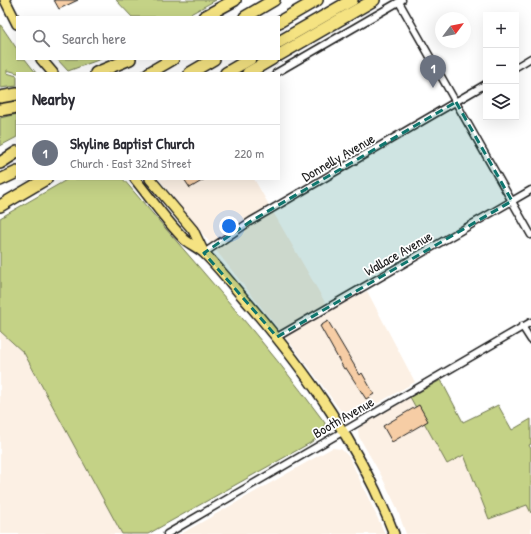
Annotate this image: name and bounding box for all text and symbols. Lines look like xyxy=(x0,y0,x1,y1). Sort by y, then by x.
north arrow xyxy=(435,12,471,48)
map controls xyxy=(483,12,519,120)
button: + xyxy=(483,12,519,48)
search box xyxy=(16,16,280,60)
icon: search xyxy=(30,27,52,49)
text: Search here xyxy=(62,28,126,49)
button: − xyxy=(483,48,519,84)
pin: 1 xyxy=(420,55,446,88)
button: layers xyxy=(483,84,519,120)
text: Nearby xyxy=(32,87,75,110)
street label: Donnelly Avenue xyxy=(298,128,379,186)
text: Skyline Baptist Church xyxy=(70,133,194,154)
text: 1 xyxy=(43,144,47,162)
text: 220 m xyxy=(234,144,264,162)
text: Church · East 32nd Street xyxy=(70,154,191,172)
your location xyxy=(219,216,239,236)
street label: Wallace Avenue xyxy=(361,226,436,280)
street label: Booth Avenue xyxy=(309,392,377,442)

